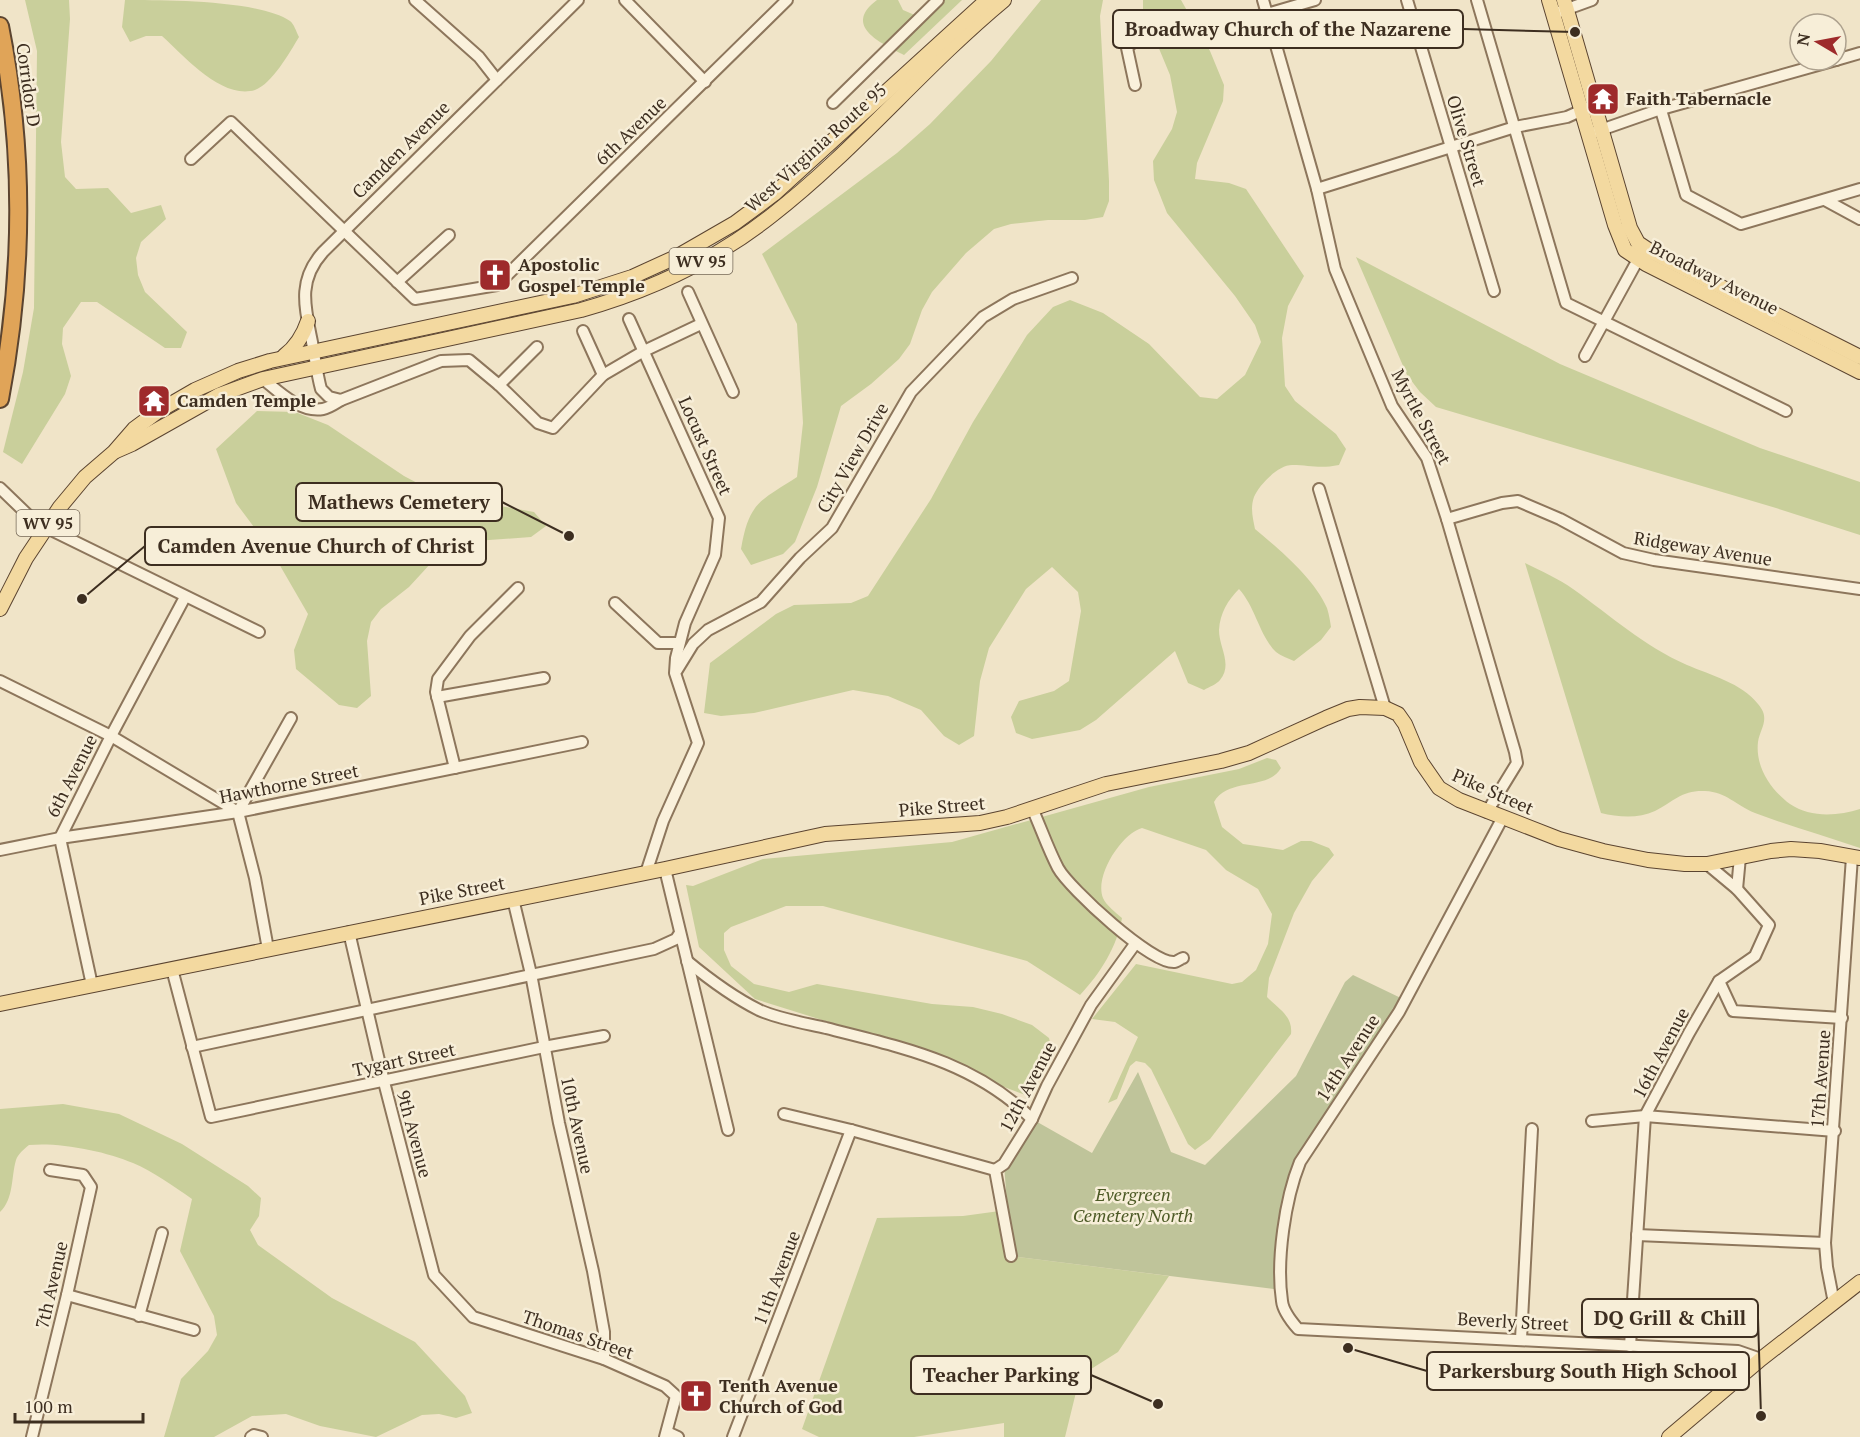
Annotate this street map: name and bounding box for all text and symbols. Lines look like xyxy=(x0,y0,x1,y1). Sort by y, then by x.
callout: Broadway Church of the Nazarene xyxy=(1113,10,1463,48)
north arrow xyxy=(1788,12,1848,72)
text: Broadway Church of the Nazarene xyxy=(1125,15,1452,42)
text: N xyxy=(1791,32,1815,47)
street label: Corridor D xyxy=(11,41,47,128)
street label: West Virginia Route 95 xyxy=(739,77,891,217)
temple icon: Faith Tabernacle xyxy=(1585,81,1621,117)
place label: Faith Tabernacle xyxy=(1626,86,1772,110)
street label: 6th Avenue xyxy=(590,90,671,170)
street label: Olive Street xyxy=(1442,92,1492,190)
street label: Camden Avenue xyxy=(346,95,454,203)
street label: Broadway Avenue xyxy=(1646,234,1783,320)
road number: WV 95 xyxy=(670,248,732,274)
place label: Apostolic Gospel Temple xyxy=(518,252,645,297)
church icon: Apostolic Gospel Temple xyxy=(477,257,513,293)
street label: Myrtle Street xyxy=(1387,364,1457,469)
temple icon: Camden Temple xyxy=(136,383,172,419)
place label: Camden Temple xyxy=(177,388,317,412)
street label: Locust Street xyxy=(674,393,738,499)
street label: City View Drive xyxy=(811,398,893,517)
callout: Mathews Cemetery xyxy=(296,483,502,521)
text: Mathews Cemetery xyxy=(308,488,490,515)
road number: WV 95 xyxy=(16,510,80,536)
street label: Ridgeway Avenue xyxy=(1632,525,1774,571)
callout: Camden Avenue Church of Christ xyxy=(145,527,486,565)
text: Camden Avenue Church of Christ xyxy=(158,532,474,559)
street label: 6th Avenue xyxy=(40,730,102,821)
street label: Hawthorne Street xyxy=(217,758,361,808)
street label: Pike Street xyxy=(1449,762,1538,820)
street label: Pike Street xyxy=(898,790,986,822)
street label: Pike Street xyxy=(417,870,507,910)
street label: 16th Avenue xyxy=(1626,1003,1694,1102)
street label: 14th Avenue xyxy=(1310,1009,1384,1106)
street label: 17th Avenue xyxy=(1805,1029,1835,1129)
street label: Tygart Street xyxy=(350,1036,458,1082)
street label: 12th Avenue xyxy=(993,1037,1061,1136)
street label: 10th Avenue xyxy=(556,1074,600,1176)
street label: 9th Avenue xyxy=(392,1087,438,1180)
park label: Evergreen Cemetery North xyxy=(1073,1182,1193,1227)
street label: 11th Avenue xyxy=(747,1227,805,1328)
street label: 7th Avenue xyxy=(29,1239,73,1331)
callout: DQ Grill & Chill xyxy=(1582,1299,1758,1337)
street label: Thomas Street xyxy=(519,1304,638,1364)
text: DQ Grill & Chill xyxy=(1594,1304,1747,1331)
street label: Beverly Street xyxy=(1457,1306,1570,1336)
callout: Parkersburg South High School xyxy=(1427,1352,1749,1390)
callout: Teacher Parking xyxy=(911,1356,1091,1394)
text: Parkersburg South High School xyxy=(1439,1357,1738,1384)
text: Teacher Parking xyxy=(923,1361,1080,1388)
place label: Tenth Avenue Church of God xyxy=(719,1373,843,1418)
church icon: Tenth Avenue Church of God xyxy=(678,1378,714,1414)
scale bar xyxy=(15,1386,142,1424)
text: 100 m xyxy=(24,1394,73,1418)

